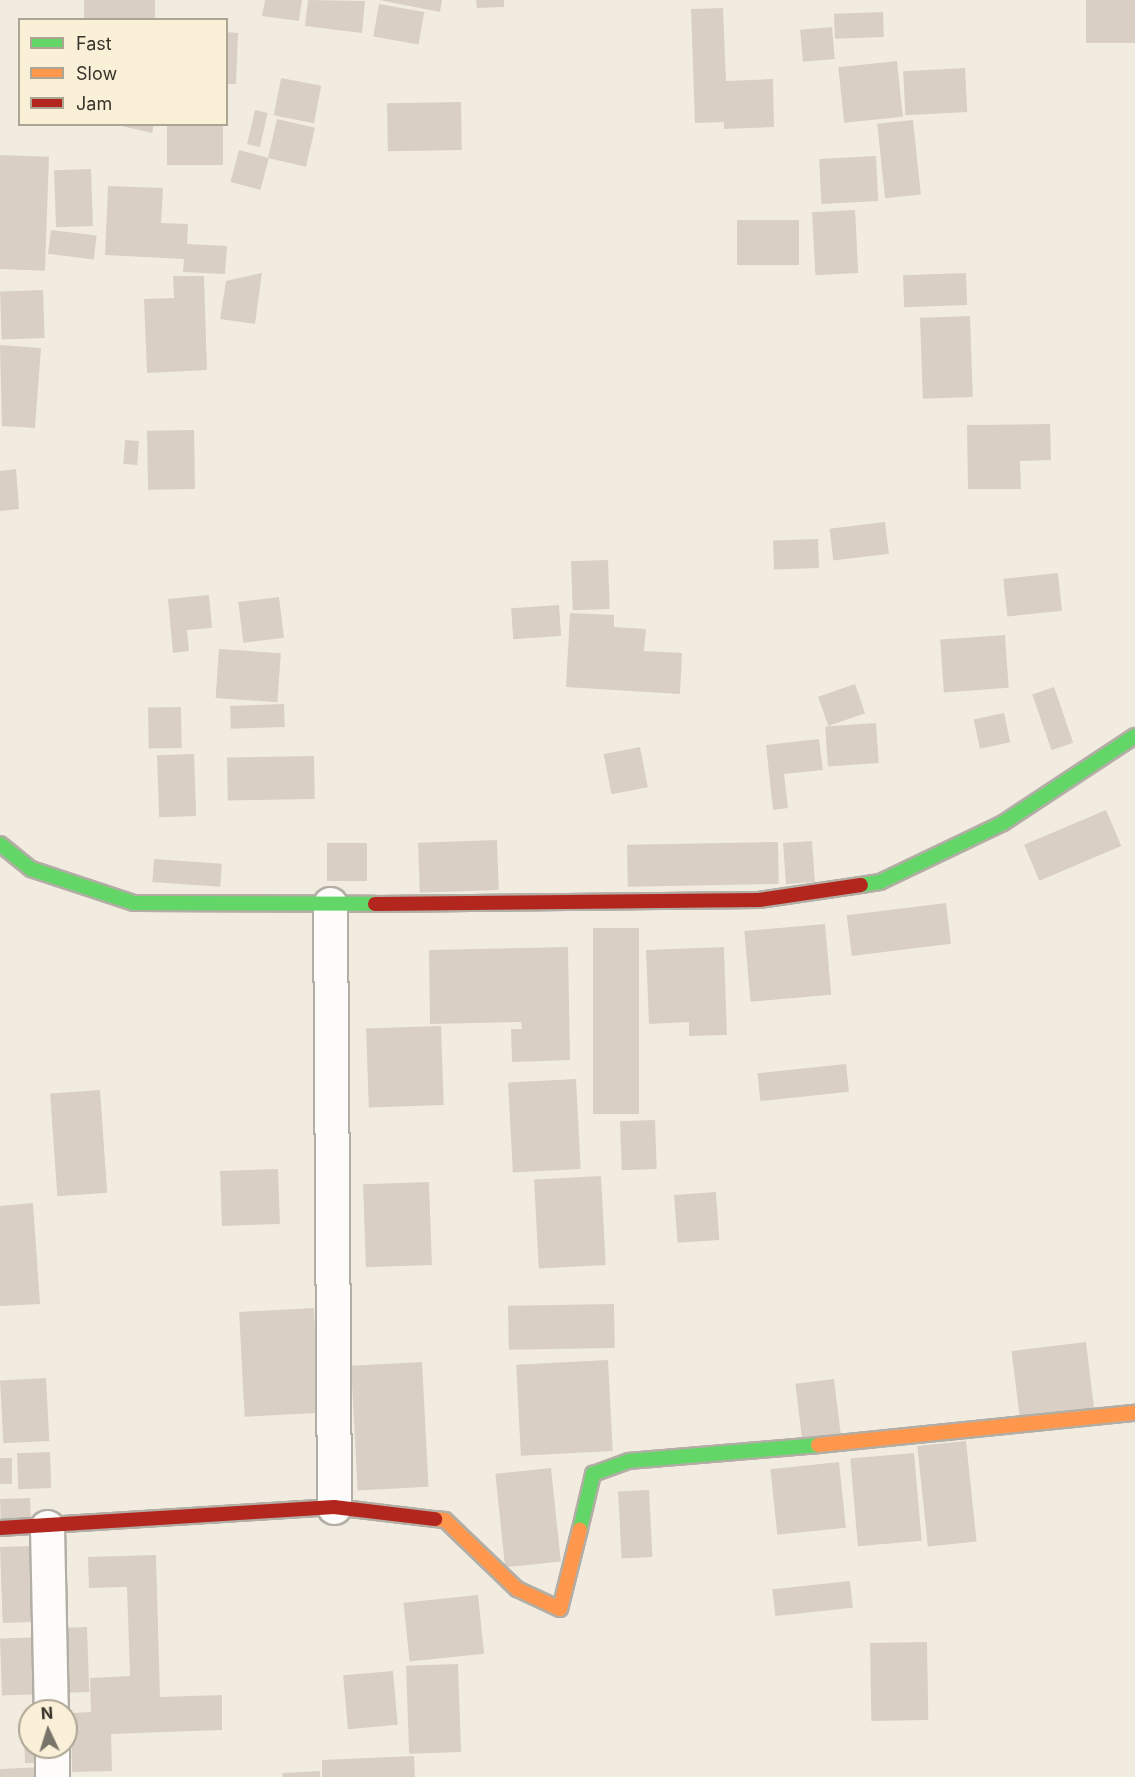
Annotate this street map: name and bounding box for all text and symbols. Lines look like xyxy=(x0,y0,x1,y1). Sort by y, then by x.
legend xyxy=(18,18,228,126)
text: Fast xyxy=(76,33,112,54)
text: Slow xyxy=(76,63,117,84)
text: Jam xyxy=(76,93,112,114)
north arrow xyxy=(18,1699,78,1759)
text: N xyxy=(40,1703,54,1723)

